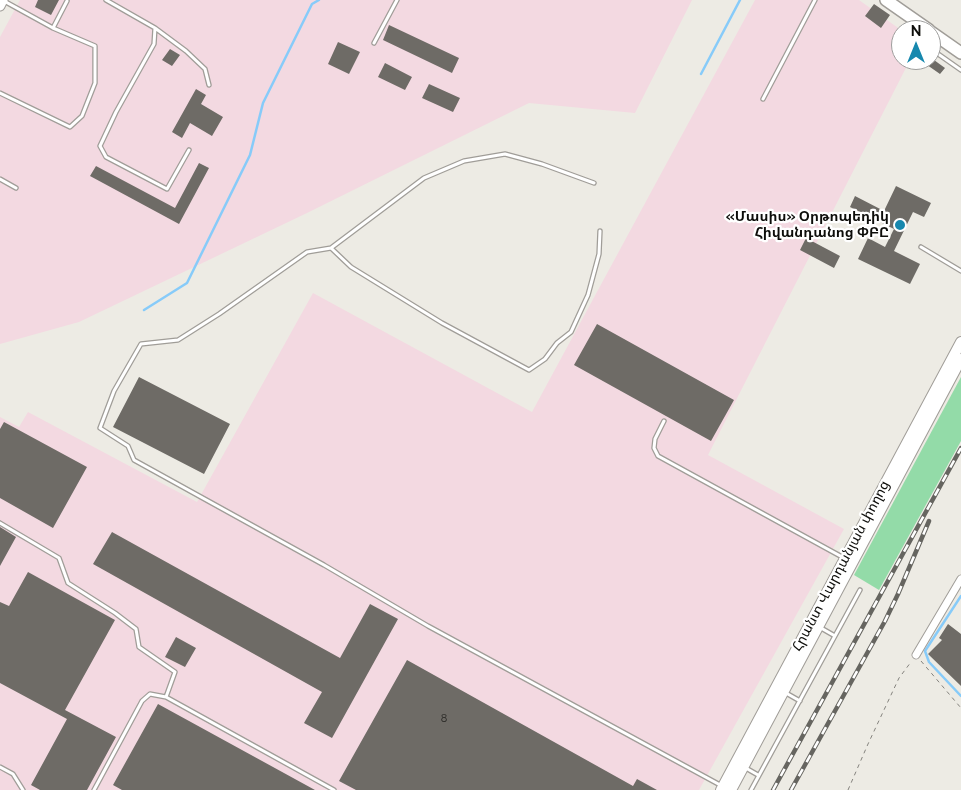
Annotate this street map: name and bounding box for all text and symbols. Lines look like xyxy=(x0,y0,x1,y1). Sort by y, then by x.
north arrow xyxy=(891,20,941,70)
text: N xyxy=(911,23,921,39)
place label: «Մասիս» Օրթոպեդիկ Հիվանդանոց ՓԲԸ xyxy=(726,209,889,242)
marker: «Մասիս» Օրթոպեդիկ Հիվանդանոց ՓԲԸ xyxy=(893,218,907,232)
street label: Հրանտ Վարդանյան փողոց xyxy=(789,478,893,654)
house number: 8 xyxy=(441,712,447,726)

